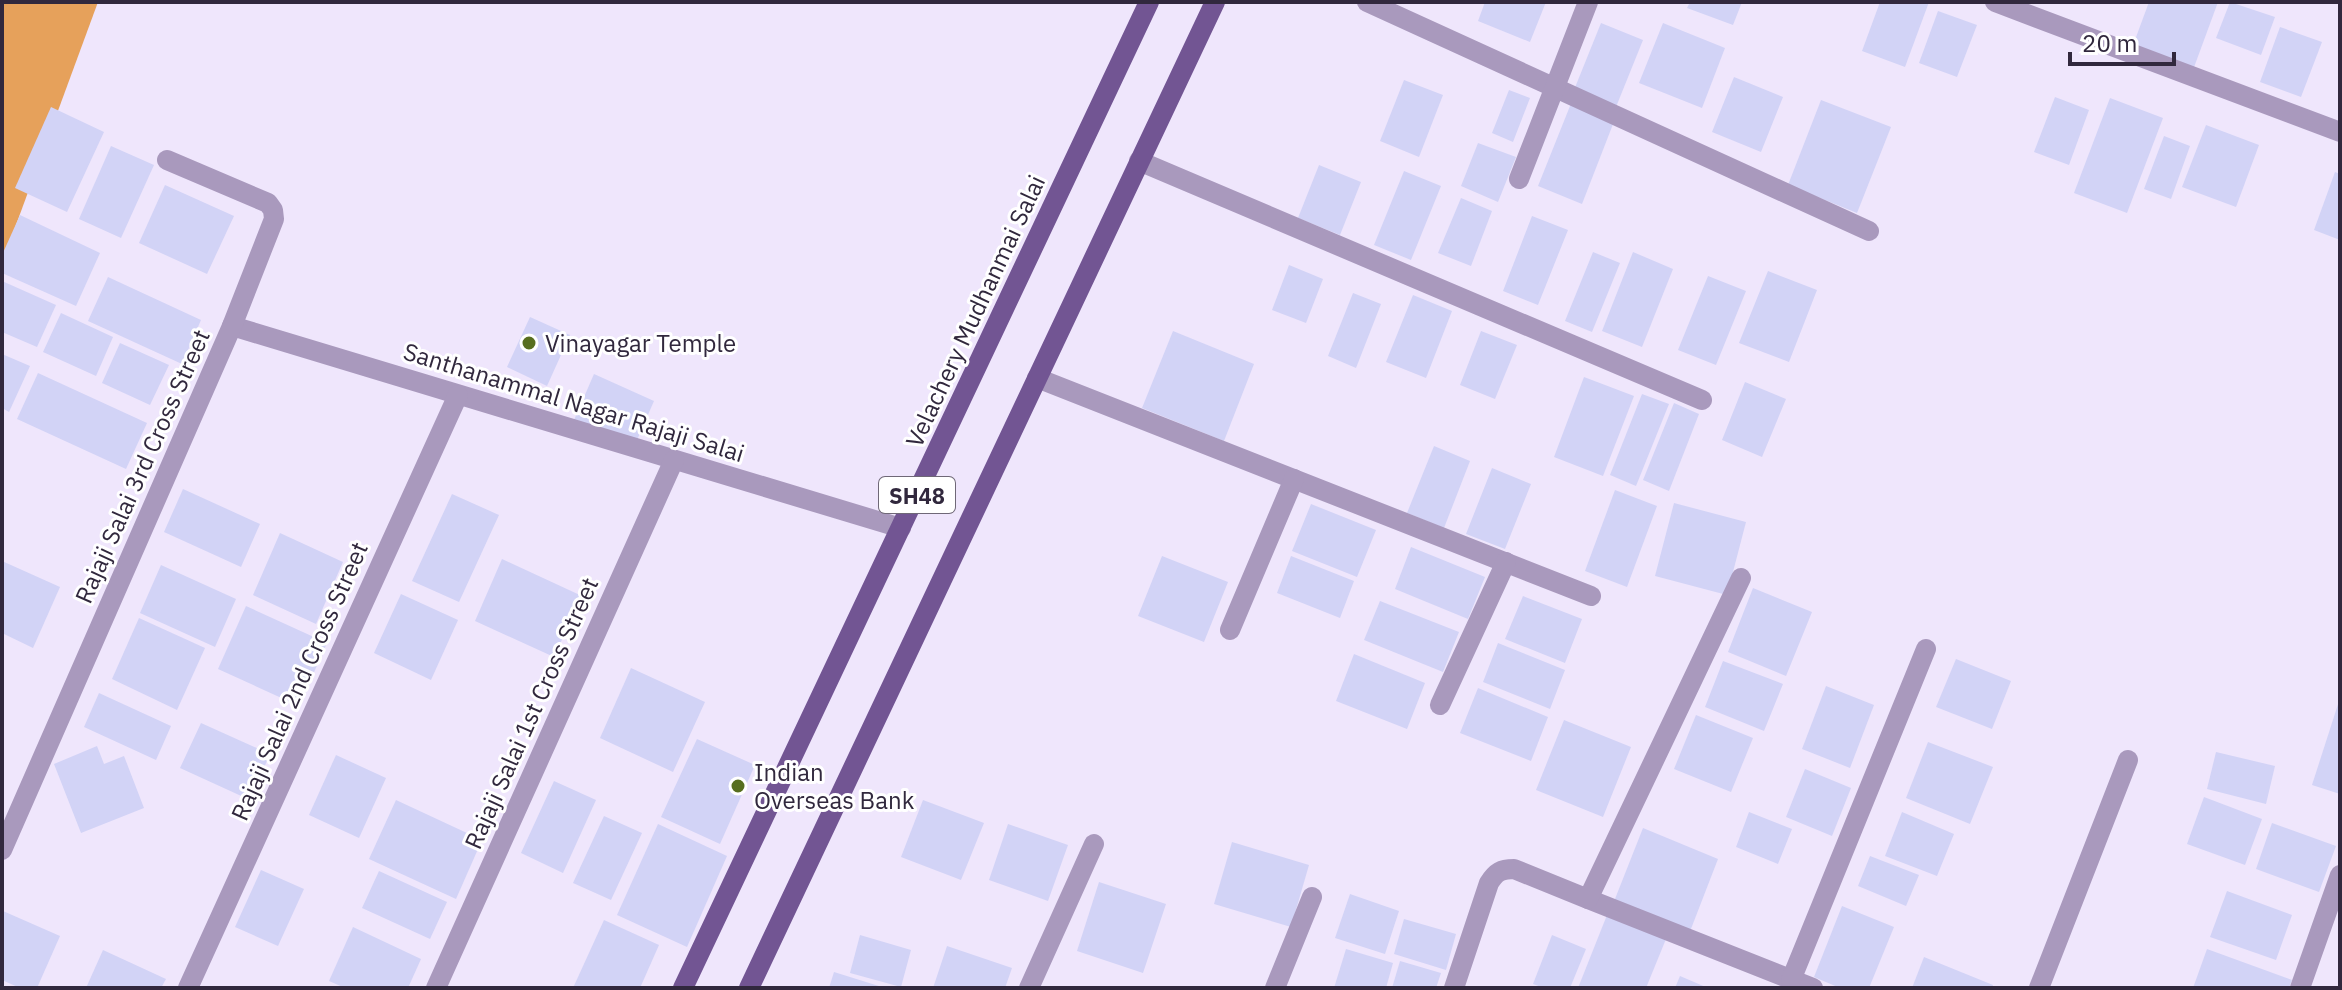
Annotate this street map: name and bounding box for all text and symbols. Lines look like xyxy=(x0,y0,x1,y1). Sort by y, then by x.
scale bar xyxy=(2070,16,2174,66)
text: 20 m xyxy=(2082,27,2137,59)
street label: Velachery Mudhanmai Salai xyxy=(898,170,1052,452)
street label: Rajaji Salai 3rd Cross Street xyxy=(67,324,217,608)
place label: Vinayagar Temple xyxy=(545,327,736,359)
marker: Vinayagar Temple xyxy=(520,334,538,352)
street label: Santhanammal Nagar Rajaji Salai xyxy=(400,335,748,469)
road number: SH48 xyxy=(879,477,955,513)
street label: Rajaji Salai 2nd Cross Street xyxy=(223,537,375,825)
street label: Rajaji Salai 1st Cross Street xyxy=(457,572,605,854)
place label: Indian Overseas Bank xyxy=(754,756,915,816)
marker: Indian Overseas Bank xyxy=(729,777,747,795)

